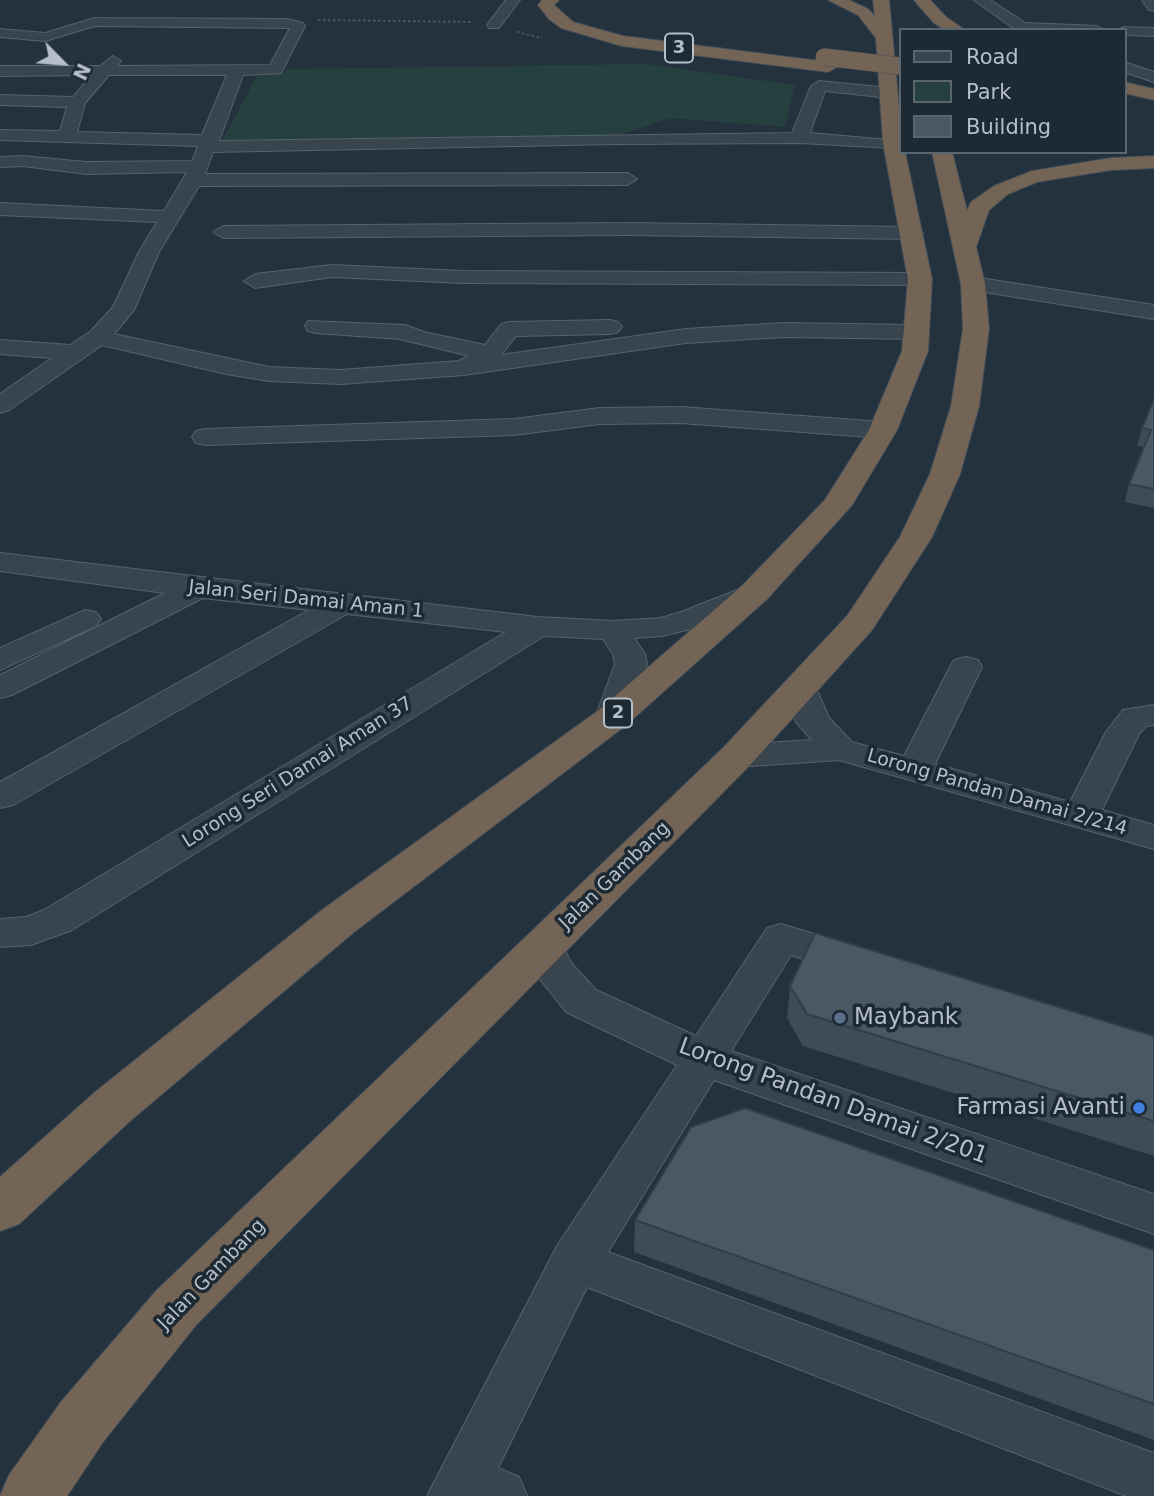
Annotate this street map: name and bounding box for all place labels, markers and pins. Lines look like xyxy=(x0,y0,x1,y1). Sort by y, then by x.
place label: Maybank xyxy=(854,1004,958,1032)
marker: Maybank xyxy=(832,1010,848,1026)
place label: Farmasi Avanti xyxy=(956,1094,1125,1122)
marker: Farmasi Avanti xyxy=(1131,1100,1147,1116)

